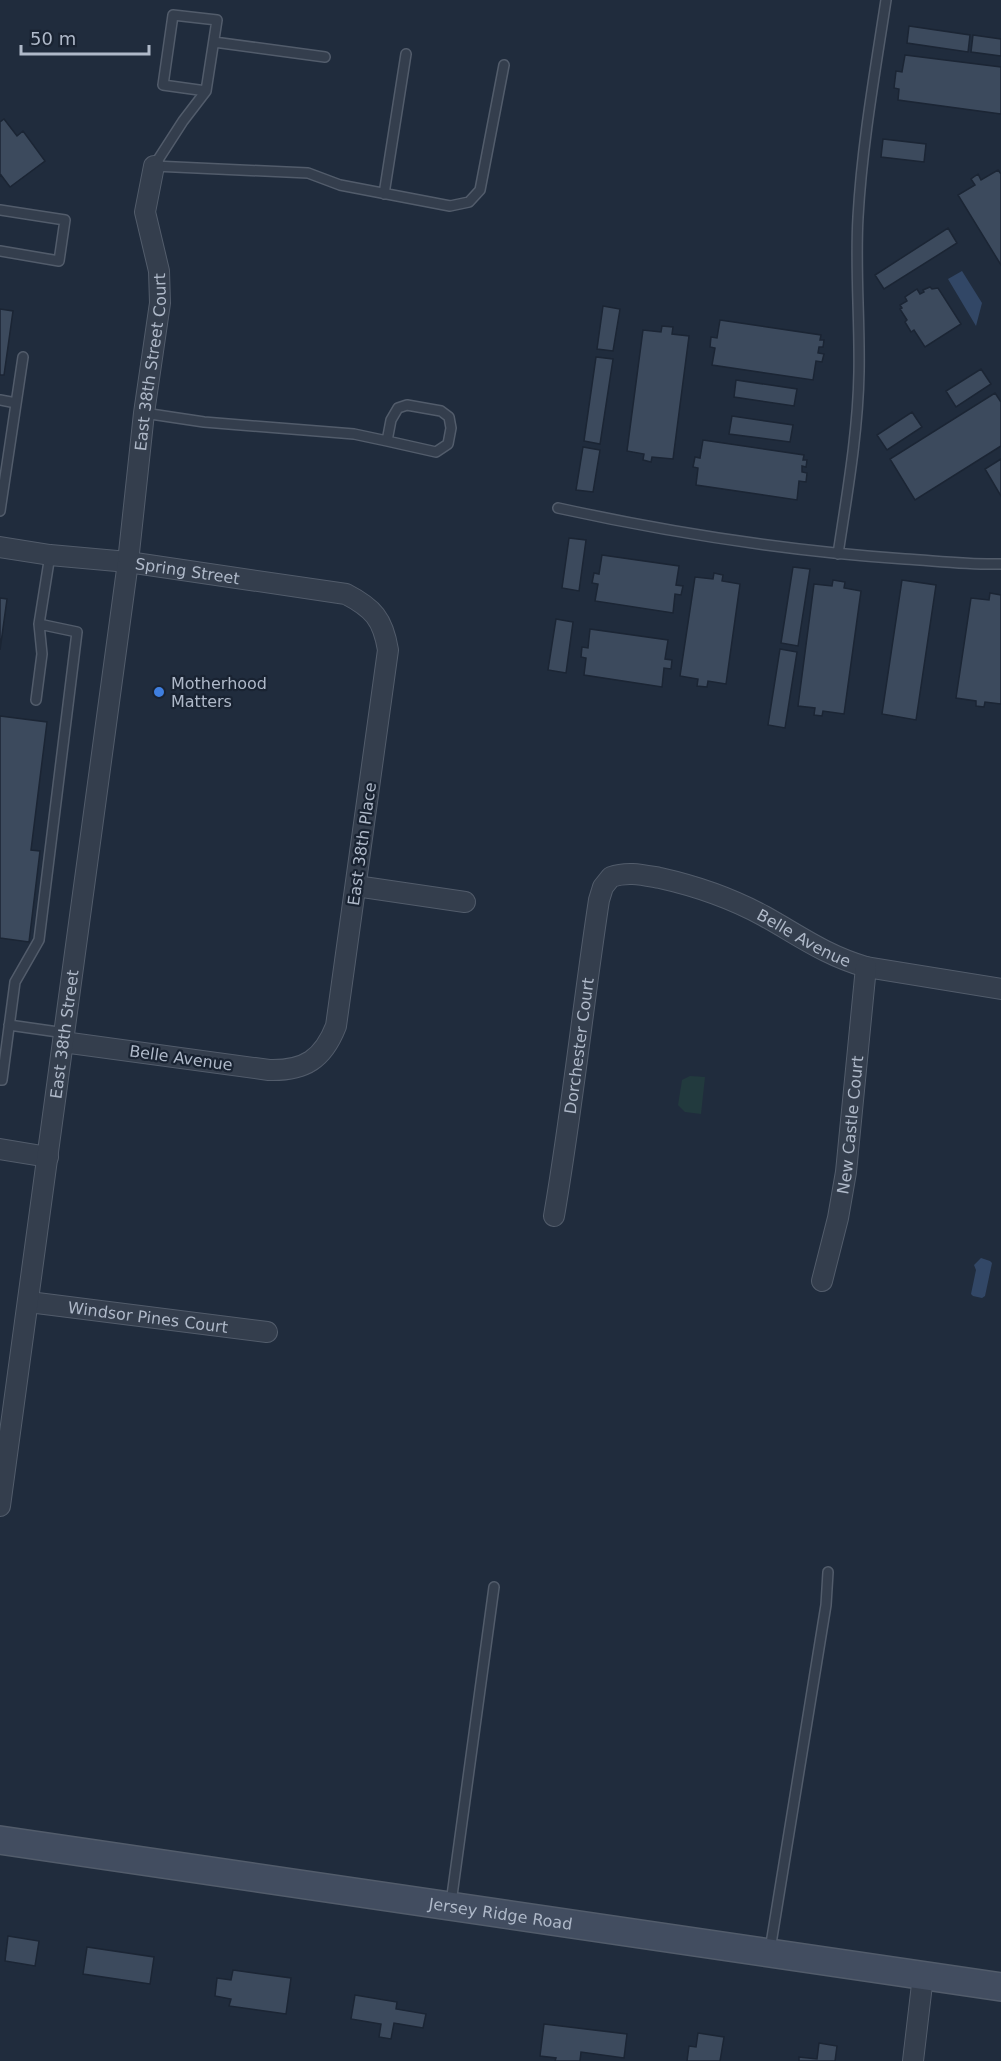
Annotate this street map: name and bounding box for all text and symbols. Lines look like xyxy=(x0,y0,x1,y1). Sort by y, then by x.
scale bar xyxy=(21,18,148,56)
text: 50 m xyxy=(30,28,76,49)
street label: East 38th Street Court xyxy=(130,273,170,452)
street label: Spring Street xyxy=(134,554,241,588)
place label: Motherhood Matters xyxy=(171,674,267,711)
marker: Motherhood Matters xyxy=(152,685,166,699)
street label: East 38th Place xyxy=(344,781,380,907)
street label: Belle Avenue xyxy=(754,905,854,971)
street label: East 38th Street xyxy=(46,969,82,1100)
street label: Dorchester Court xyxy=(560,977,597,1115)
street label: Belle Avenue xyxy=(128,1041,234,1075)
street label: New Castle Court xyxy=(833,1055,867,1195)
street label: Windsor Pines Court xyxy=(67,1298,229,1337)
street label: Jersey Ridge Road xyxy=(427,1893,574,1933)

